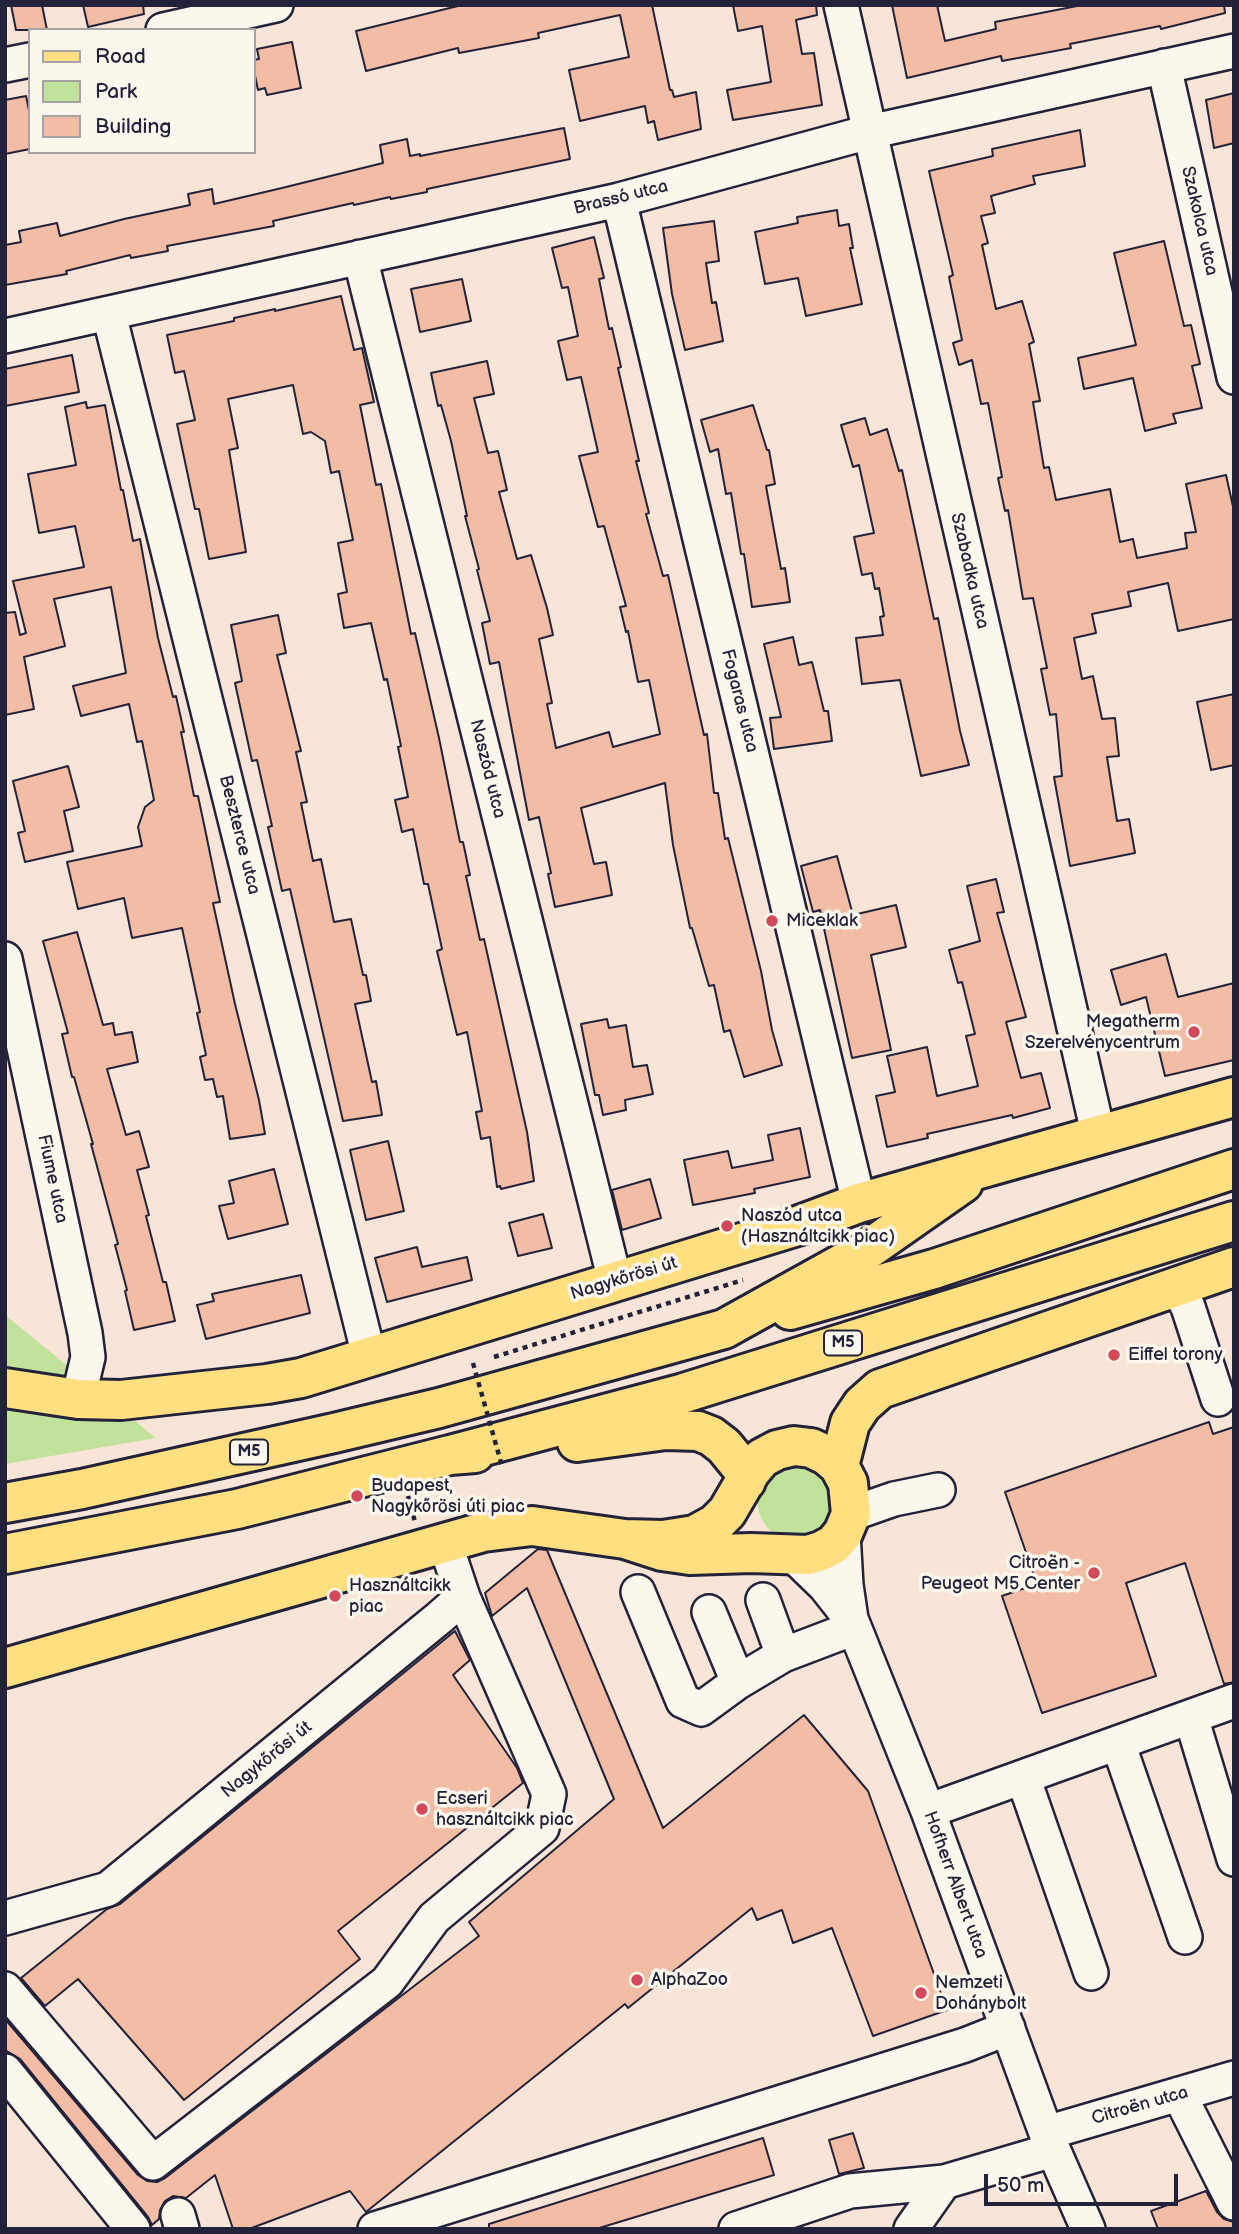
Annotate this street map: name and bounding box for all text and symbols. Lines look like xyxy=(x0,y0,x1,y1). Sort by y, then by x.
legend xyxy=(28,28,256,154)
text: Road xyxy=(95,44,146,69)
text: Park xyxy=(95,79,137,104)
text: Building xyxy=(95,114,171,139)
street label: Szakolca utca xyxy=(1176,164,1222,278)
street label: Brassó utca xyxy=(572,176,670,220)
street label: Szabadka utca xyxy=(945,511,993,631)
street label: Fogaras utca xyxy=(716,647,762,755)
street label: Naszód utca xyxy=(464,717,510,821)
street label: Beszterce utca xyxy=(214,773,264,897)
place label: Miceklak xyxy=(786,910,858,932)
marker: Miceklak xyxy=(764,913,780,929)
place label: Megatherm Szerelvénycentrum xyxy=(1025,1011,1180,1054)
marker: Megatherm Szerelvénycentrum xyxy=(1186,1024,1202,1040)
street label: Fiume utca xyxy=(32,1133,72,1225)
place label: Naszód utca (Használtcikk piac) xyxy=(741,1205,895,1248)
marker: Naszód utca (Használtcikk piac) xyxy=(719,1218,735,1234)
street label: Nagykőrösi út xyxy=(568,1253,680,1305)
road number: M5 xyxy=(824,1330,862,1356)
place label: Eiffel torony xyxy=(1128,1344,1223,1366)
marker: Eiffel torony xyxy=(1106,1347,1122,1363)
road number: M5 xyxy=(230,1440,268,1464)
place label: Budapest, Nagykőrösi úti piac xyxy=(371,1475,525,1518)
marker: Budapest, Nagykőrösi úti piac xyxy=(349,1488,365,1504)
place label: Citroën - Peugeot M5 Center xyxy=(921,1552,1080,1594)
marker: Citroën - Peugeot M5 Center xyxy=(1086,1565,1102,1581)
place label: Használtcikk piac xyxy=(349,1575,451,1618)
marker: Használtcikk piac xyxy=(327,1588,343,1604)
street label: Nagykőrösi út xyxy=(217,1717,317,1803)
place label: Ecseri használtcikk piac xyxy=(436,1788,574,1830)
marker: Ecseri használtcikk piac xyxy=(414,1801,430,1817)
street label: Hofherr Albert utca xyxy=(918,1808,992,1962)
place label: AlphaZoo xyxy=(651,1969,728,1991)
marker: AlphaZoo xyxy=(629,1972,645,1988)
place label: Nemzeti Dohánybolt xyxy=(935,1972,1026,2014)
marker: Nemzeti Dohánybolt xyxy=(913,1985,929,2001)
street label: Citroën utca xyxy=(1089,2082,1191,2130)
scale bar xyxy=(987,2160,1181,2204)
text: 50 m xyxy=(997,2173,1044,2198)

